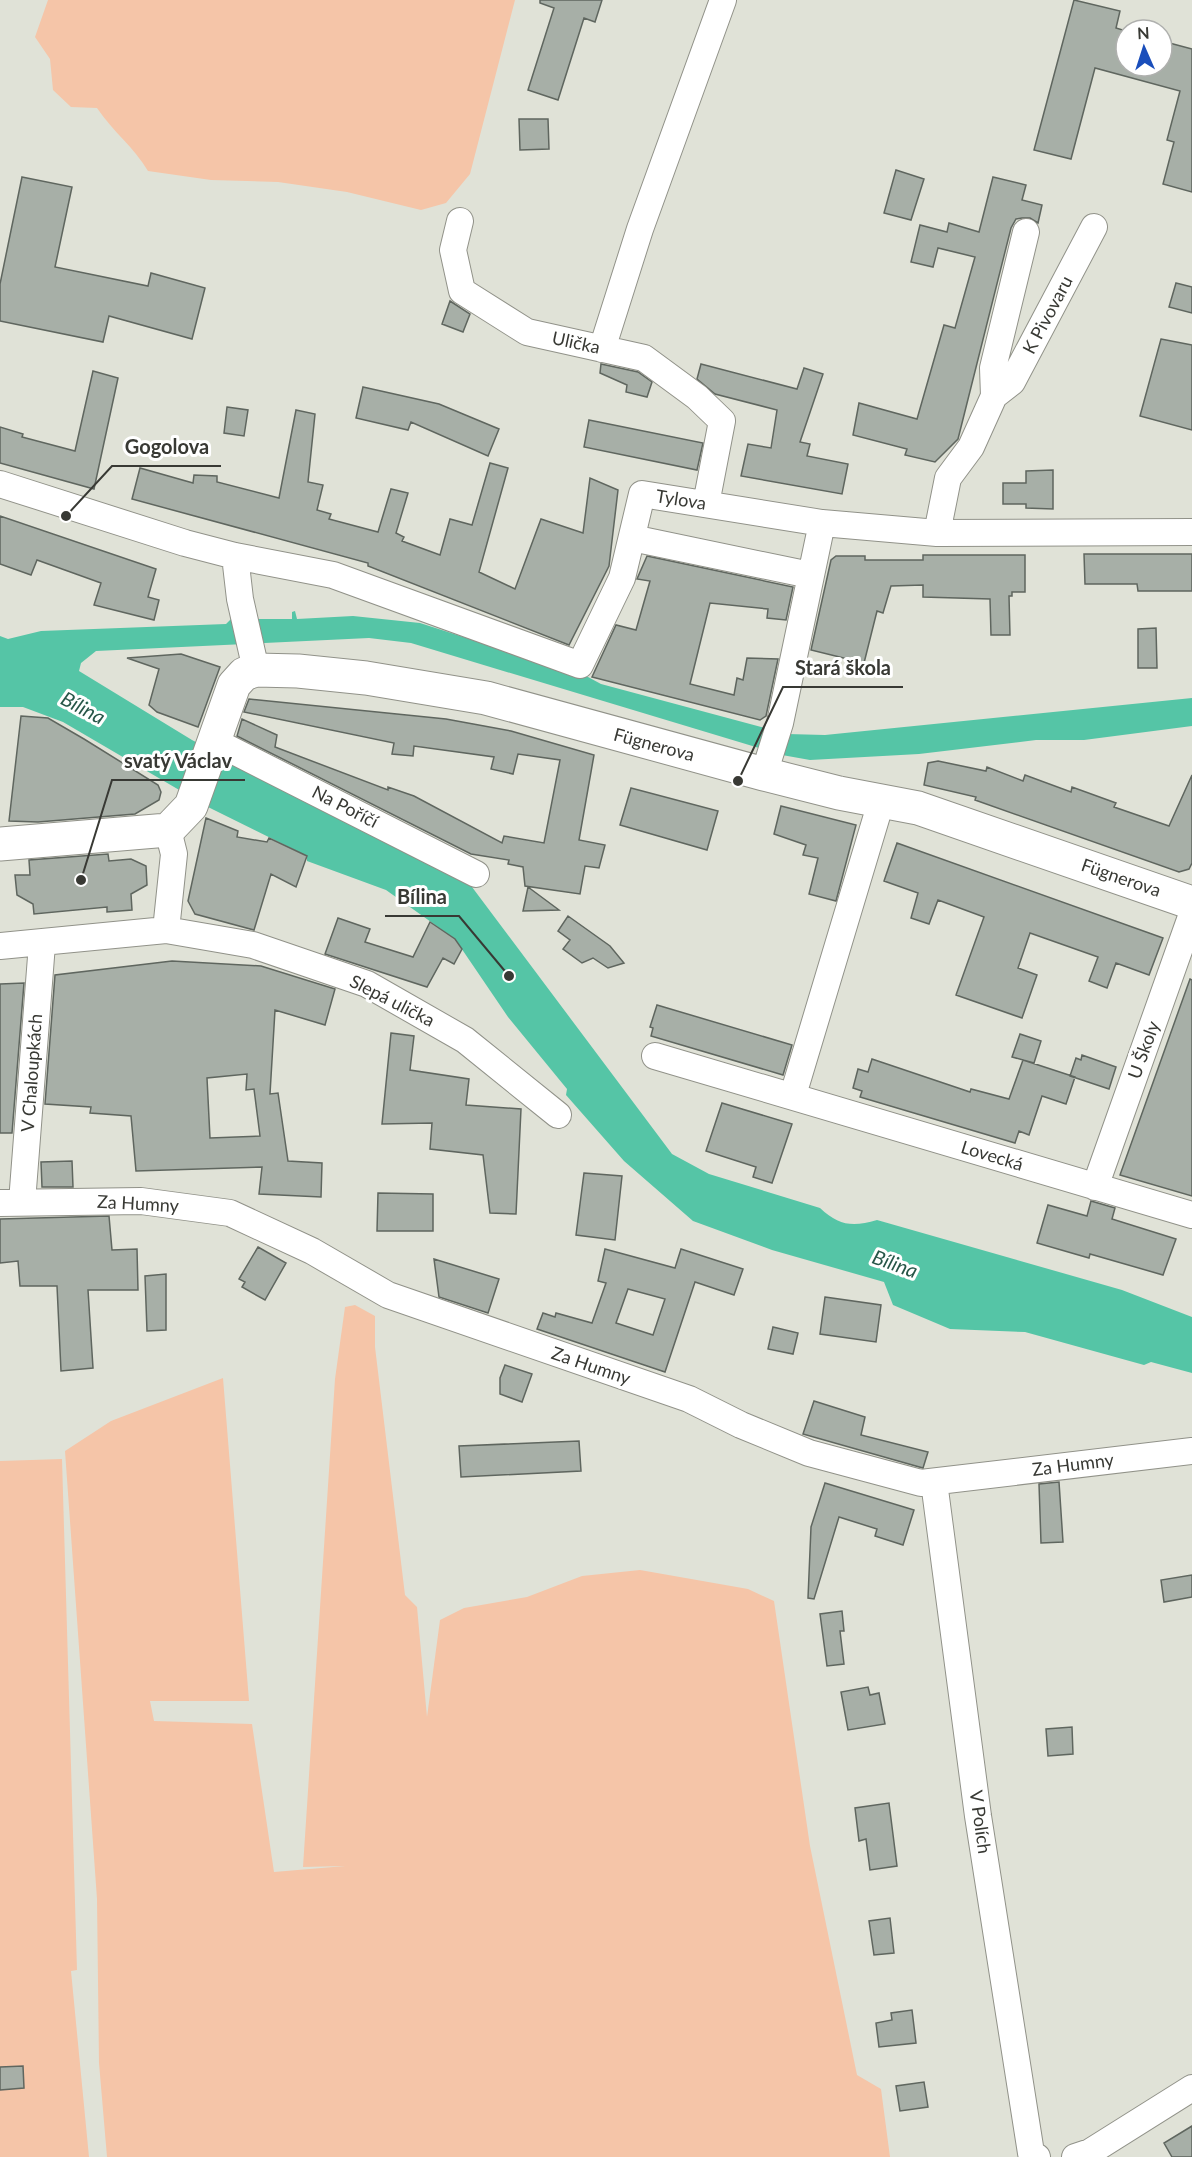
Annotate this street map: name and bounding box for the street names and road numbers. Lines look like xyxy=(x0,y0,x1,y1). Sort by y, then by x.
street label: K Pivovaru xyxy=(1017,272,1077,357)
street label: Ulička xyxy=(550,326,602,358)
street label: Tylova xyxy=(654,484,708,514)
street label: Fügnerova xyxy=(612,723,697,765)
street label: Na Poříčí xyxy=(309,780,383,832)
street label: Fügnerova xyxy=(1079,853,1164,901)
street label: Slepá ulička xyxy=(346,969,439,1031)
street label: V Chaloupkách xyxy=(16,1013,46,1133)
street label: U Školy xyxy=(1122,1017,1164,1082)
street label: Lovecká xyxy=(959,1135,1026,1175)
street label: Za Humny xyxy=(97,1190,180,1216)
street label: Za Humny xyxy=(549,1341,634,1389)
street label: Za Humny xyxy=(1031,1448,1116,1480)
street label: V Polích xyxy=(966,1789,996,1855)

